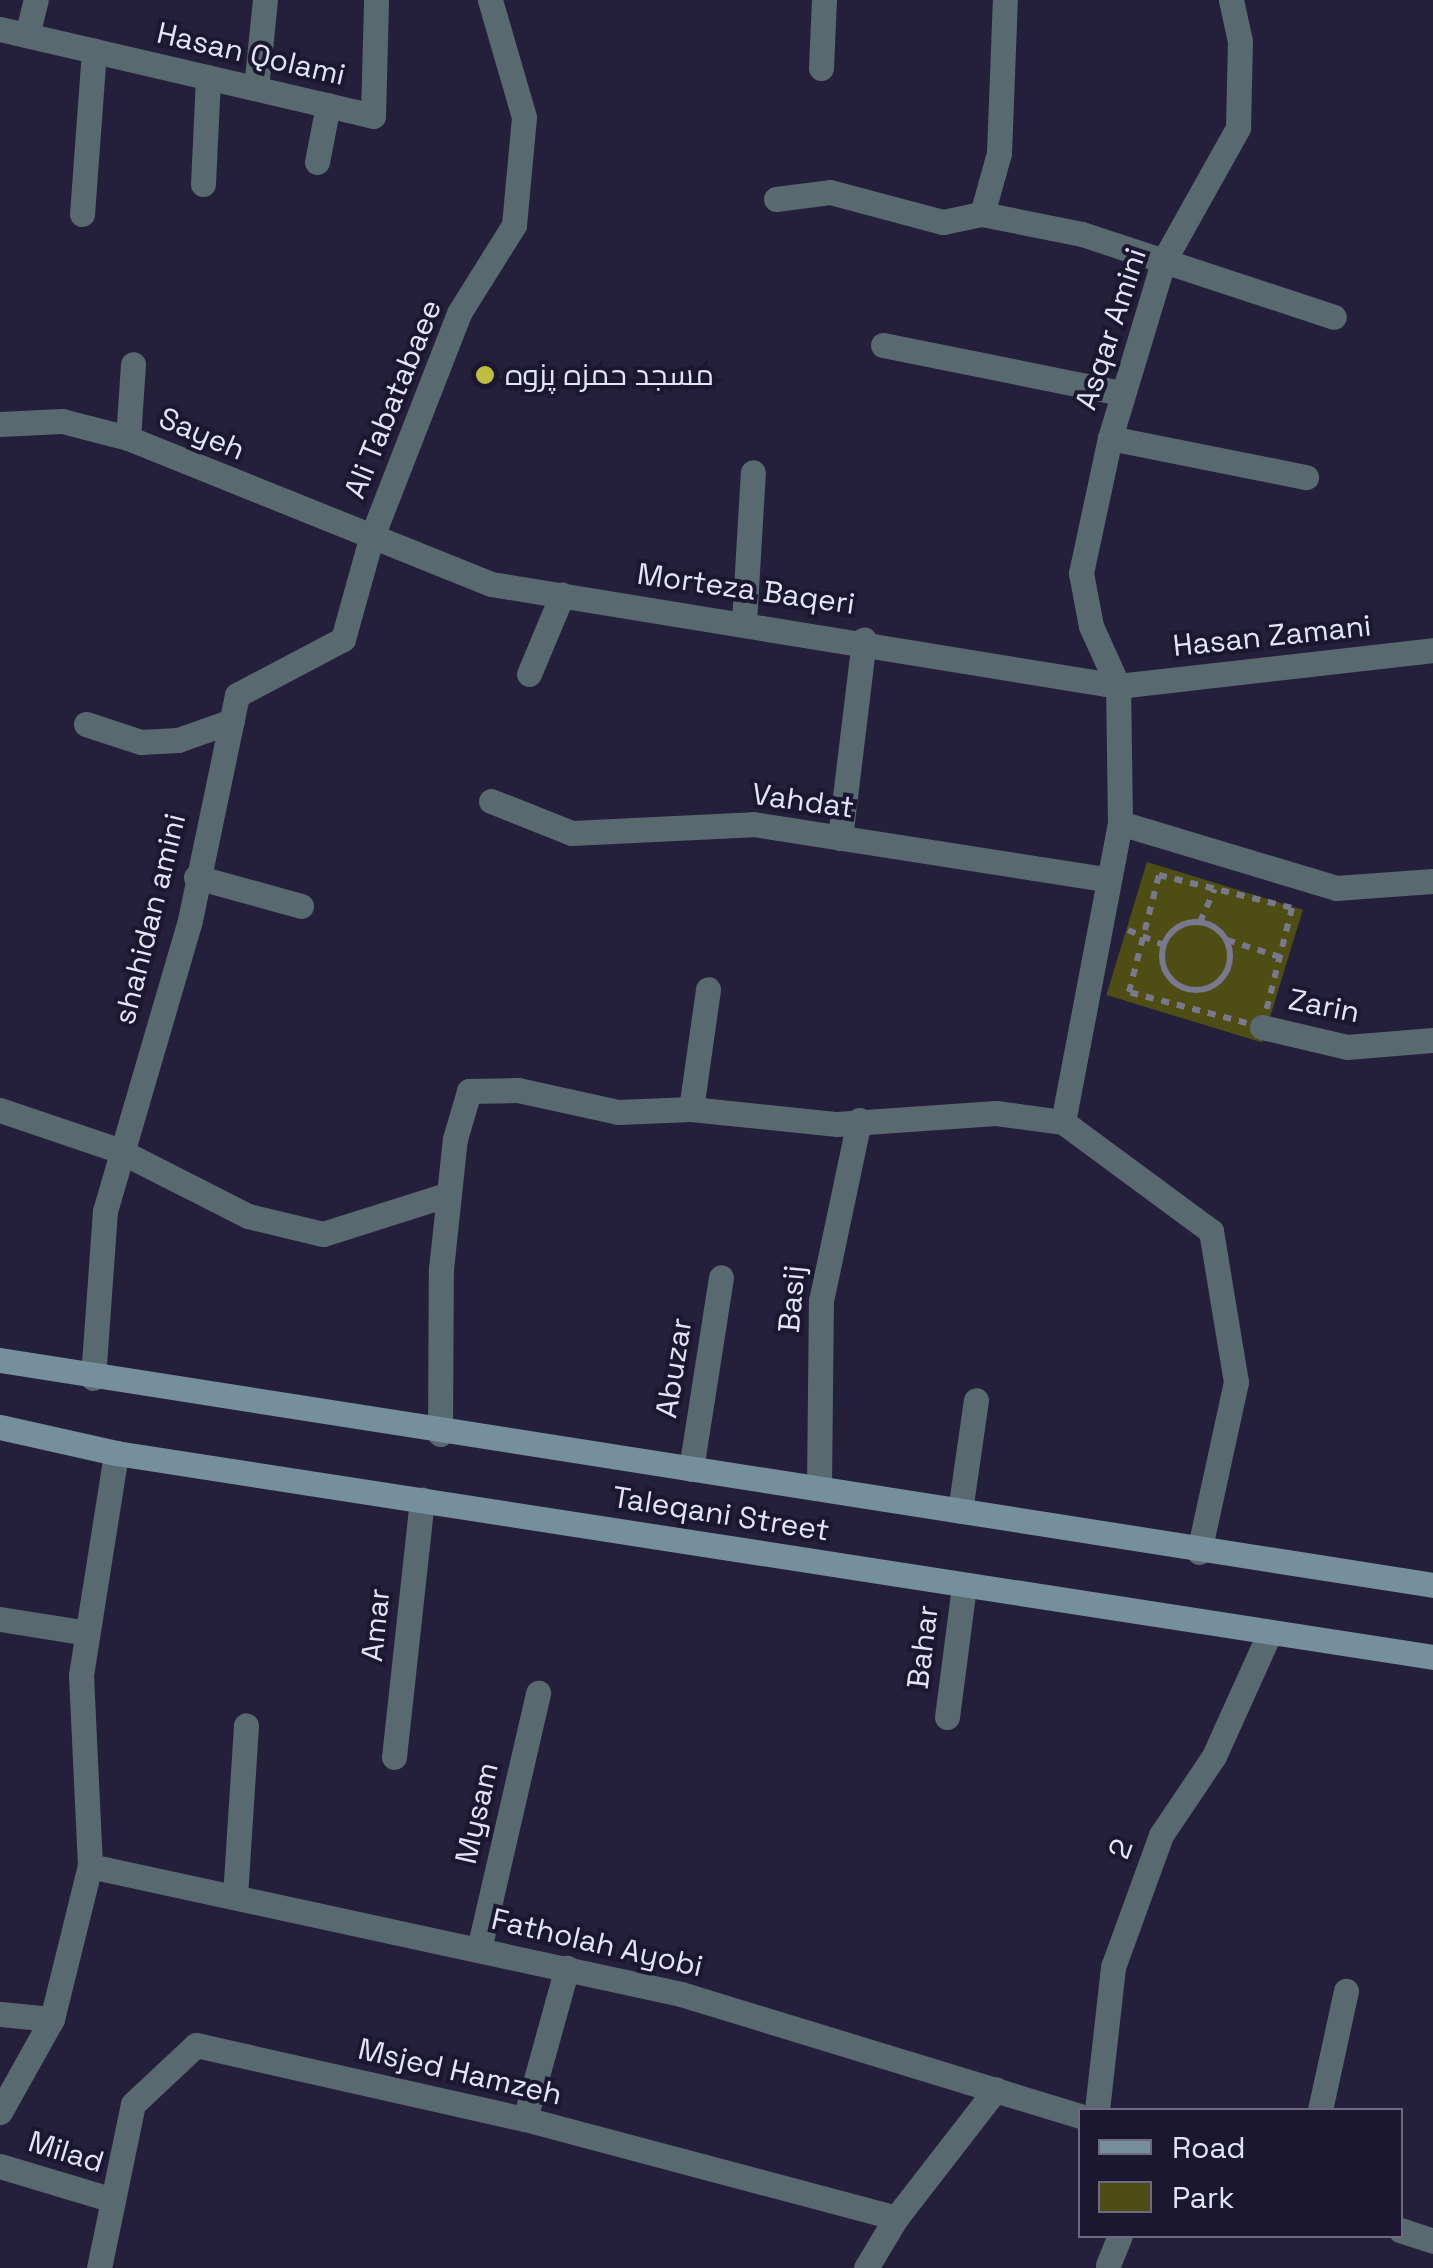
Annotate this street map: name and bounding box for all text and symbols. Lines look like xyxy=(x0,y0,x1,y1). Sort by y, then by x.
street label: Hasan Qolami xyxy=(153,15,349,93)
street label: Asqar Amini xyxy=(1068,244,1154,414)
street label: Ali Tabatabaee xyxy=(337,294,449,504)
place label: مسجد حمزه پزوه xyxy=(505,357,714,393)
marker: مسجد حمزه پزوه xyxy=(474,364,496,386)
street label: Sayeh xyxy=(154,400,250,468)
street label: Morteza Baqeri xyxy=(635,556,857,622)
street label: Hasan Zamani xyxy=(1171,608,1373,664)
street label: Vahdat xyxy=(750,776,856,826)
street label: shahidan amini xyxy=(106,810,194,1028)
street label: Zarin xyxy=(1285,981,1363,1031)
street label: Basij xyxy=(771,1264,813,1334)
street label: Abuzar xyxy=(648,1315,700,1421)
street label: Taleqani Street xyxy=(610,1479,832,1549)
street label: Amar xyxy=(354,1587,398,1663)
street label: Bahar xyxy=(900,1603,946,1691)
street label: Mysam xyxy=(448,1759,506,1867)
street label: 2 xyxy=(1101,1834,1141,1864)
street label: Fatholah Ayobi xyxy=(488,1901,706,1985)
street label: Msjed Hamzeh xyxy=(355,2031,565,2113)
legend xyxy=(1078,2108,1403,2238)
street label: Milad xyxy=(24,2124,108,2180)
text: Road xyxy=(1172,2128,1246,2167)
text: Park xyxy=(1172,2178,1234,2217)

